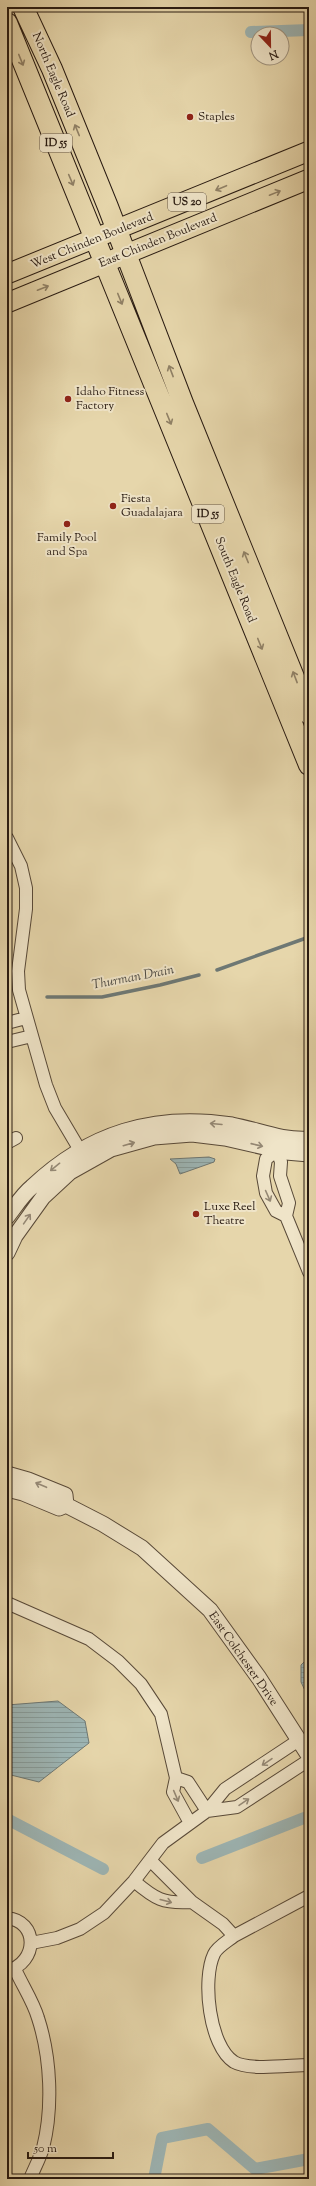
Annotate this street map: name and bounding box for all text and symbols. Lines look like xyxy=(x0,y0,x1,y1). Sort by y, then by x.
north arrow xyxy=(250,26,290,66)
street label: North Eagle Road xyxy=(27,30,79,121)
text: N xyxy=(266,45,281,63)
one-way arrow xyxy=(18,53,26,65)
place label: Staples xyxy=(198,108,235,126)
marker: Staples xyxy=(185,112,195,122)
one-way arrow xyxy=(72,124,80,136)
road number: ID 55 xyxy=(40,134,72,152)
one-way arrow xyxy=(68,173,76,185)
one-way arrow xyxy=(215,185,227,192)
one-way arrow xyxy=(269,189,281,196)
road number: US 20 xyxy=(168,193,206,211)
street label: West Chinden Boulevard xyxy=(28,208,156,274)
street label: East Chinden Boulevard xyxy=(96,209,220,273)
one-way arrow xyxy=(37,284,49,292)
one-way arrow xyxy=(116,293,124,305)
one-way arrow xyxy=(167,366,175,378)
place label: Idaho Fitness Factory xyxy=(76,383,144,415)
marker: Idaho Fitness Factory xyxy=(63,394,73,404)
one-way arrow xyxy=(166,413,174,425)
place label: Fiesta Guadalajara xyxy=(121,490,183,522)
marker: Fiesta Guadalajara xyxy=(108,501,118,511)
road number: ID 55 xyxy=(192,505,224,523)
marker: Family Pool and Spa xyxy=(62,519,72,529)
place label: Family Pool and Spa xyxy=(37,529,98,561)
street label: South Eagle Road xyxy=(210,534,260,626)
one-way arrow xyxy=(242,551,250,563)
one-way arrow xyxy=(256,637,264,649)
one-way arrow xyxy=(290,672,298,684)
water label: Thurman Drain xyxy=(91,961,176,995)
one-way arrow xyxy=(210,1120,223,1128)
one-way arrow xyxy=(122,1140,135,1147)
one-way arrow xyxy=(250,1141,263,1149)
one-way arrow xyxy=(49,1163,60,1172)
one-way arrow xyxy=(265,1190,273,1202)
place label: Luxe Reel Theatre xyxy=(204,1198,256,1230)
marker: Luxe Reel Theatre xyxy=(191,1209,201,1219)
one-way arrow xyxy=(23,1214,31,1225)
one-way arrow xyxy=(35,1481,47,1488)
street label: East Colchester Drive xyxy=(204,1608,283,1710)
one-way arrow xyxy=(261,1758,272,1766)
one-way arrow xyxy=(173,1790,180,1802)
one-way arrow xyxy=(238,1798,250,1806)
one-way arrow xyxy=(159,1898,172,1906)
scale bar xyxy=(28,2134,113,2160)
text: 50 m xyxy=(33,2140,57,2158)

